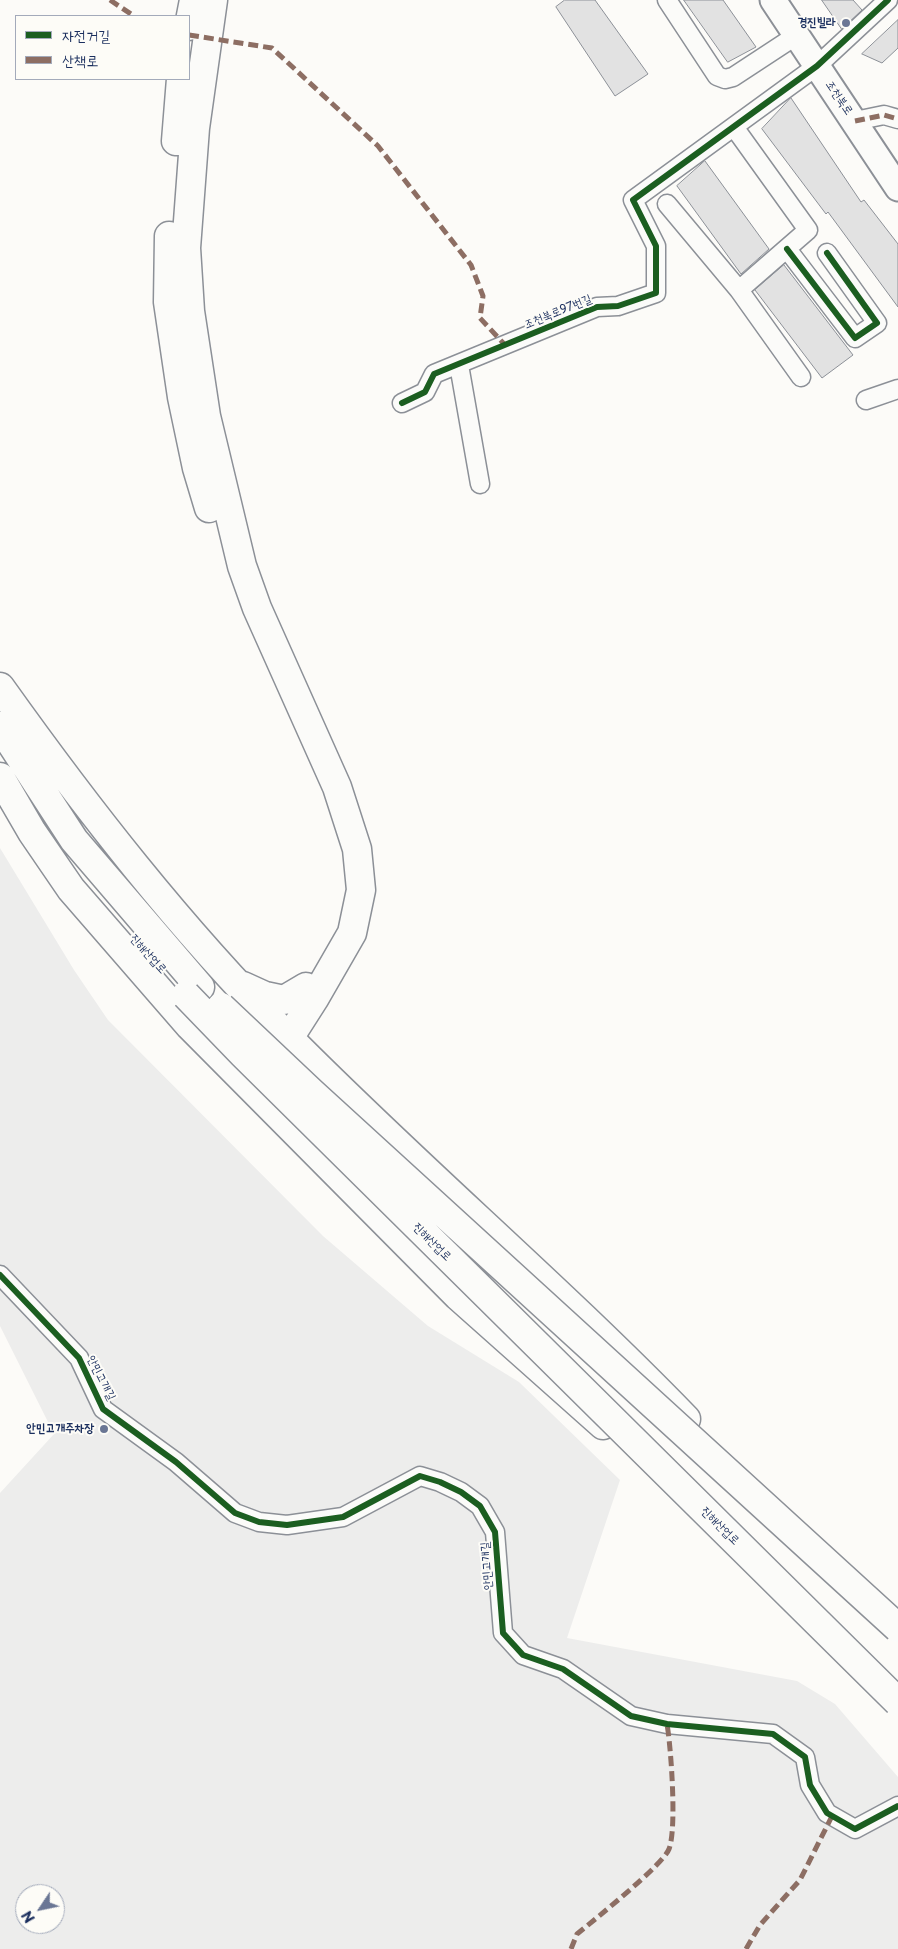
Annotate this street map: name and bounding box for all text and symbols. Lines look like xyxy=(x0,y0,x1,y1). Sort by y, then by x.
legend xyxy=(15,15,190,80)
place label: 경진빌라 xyxy=(797,16,836,30)
marker: 경진빌라 xyxy=(840,17,852,29)
text: 자전거길 xyxy=(62,23,110,46)
text: 산책로 xyxy=(62,48,98,71)
street label: 조천북로 xyxy=(822,78,856,118)
street label: 조천북로97번길 xyxy=(522,292,594,332)
street label: 진해산업로 xyxy=(126,931,170,977)
street label: 진해산업로 xyxy=(410,1220,454,1264)
street label: 안민고개길 xyxy=(84,1353,118,1403)
place label: 안민고개주차장 xyxy=(26,1422,94,1436)
marker: 안민고개주차장 xyxy=(98,1423,110,1435)
street label: 진해산업로 xyxy=(698,1504,742,1548)
street label: 안민고개길 xyxy=(478,1541,496,1591)
north arrow xyxy=(15,1884,65,1934)
text: N xyxy=(16,1907,40,1928)

